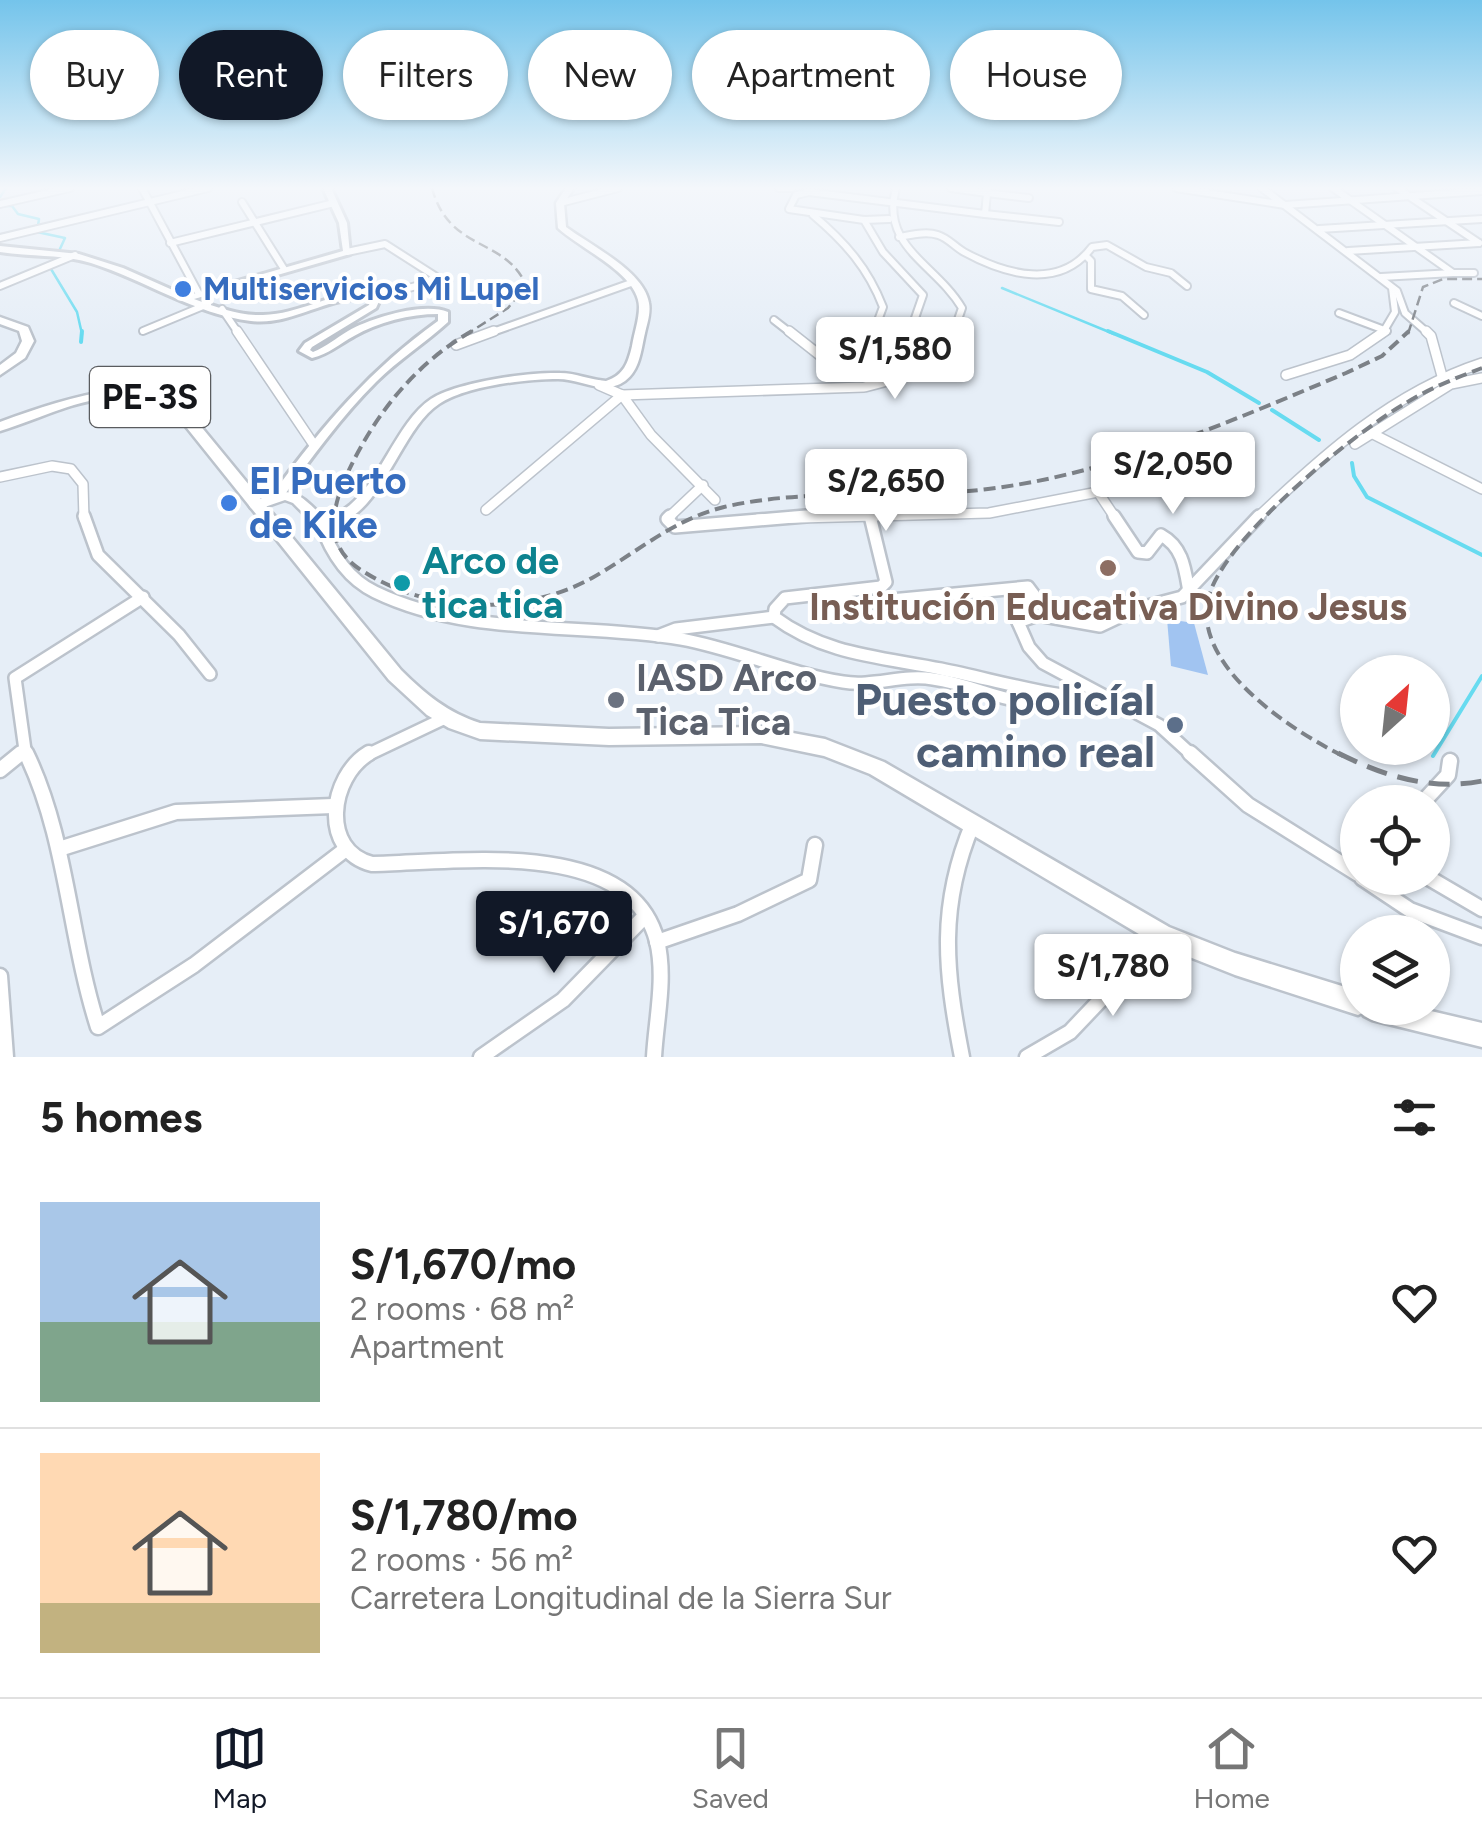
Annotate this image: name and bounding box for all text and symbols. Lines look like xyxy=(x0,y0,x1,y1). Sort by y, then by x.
chip: Buy xyxy=(30,30,159,120)
chip: Rent xyxy=(179,30,323,120)
chip: Filters xyxy=(343,30,508,120)
chip: New xyxy=(528,30,672,120)
chip: Apartment xyxy=(692,30,930,120)
chip: House xyxy=(950,30,1122,120)
place label: Multiservicios Mi Lupel xyxy=(203,270,539,308)
marker: Multiservicios Mi Lupel xyxy=(172,278,194,300)
pin: S/1,580 xyxy=(803,317,987,402)
text: S/1,580 xyxy=(838,330,952,368)
road number: PE-3S xyxy=(90,367,210,427)
pin: S/2,050 xyxy=(1081,432,1265,517)
text: S/2,050 xyxy=(1113,445,1233,483)
pin: S/2,650 xyxy=(794,449,978,534)
place label: El Puerto de Kike xyxy=(249,458,407,548)
text: S/2,650 xyxy=(827,462,945,500)
marker: El Puerto de Kike xyxy=(218,492,240,514)
place label: Arco de tica tica xyxy=(422,538,564,628)
marker: Institución Educativa Divino Jesus xyxy=(1097,557,1119,579)
marker: Arco de tica tica xyxy=(391,572,413,594)
place label: Institución Educativa Divino Jesus xyxy=(809,584,1407,630)
place label: IASD Arco Tica Tica xyxy=(636,655,817,745)
north arrow xyxy=(1340,655,1450,765)
map controls xyxy=(1340,655,1450,1025)
place label: Puesto policíal camino real xyxy=(854,672,1155,778)
marker: IASD Arco Tica Tica xyxy=(605,689,627,711)
marker: Puesto policíal camino real xyxy=(1164,714,1186,736)
button: locate xyxy=(1340,785,1450,895)
pin: S/1,670 xyxy=(462,891,646,976)
text: S/1,670 xyxy=(498,904,610,942)
button: layers xyxy=(1340,915,1450,1025)
pin: S/1,780 xyxy=(1021,934,1205,1019)
text: S/1,780 xyxy=(1056,947,1170,985)
icon: filters xyxy=(1387,1090,1442,1145)
text: 5 homes xyxy=(40,1092,202,1143)
text: S/1,670/mo xyxy=(350,1239,576,1290)
icon: home xyxy=(120,1242,240,1362)
icon: heart xyxy=(1387,1275,1442,1330)
text: 2 rooms · 68 m² xyxy=(350,1290,574,1328)
text: Apartment xyxy=(350,1328,504,1366)
text: S/1,780/mo xyxy=(350,1490,578,1541)
icon: home xyxy=(120,1493,240,1613)
icon: heart xyxy=(1387,1526,1442,1581)
text: 2 rooms · 56 m² xyxy=(350,1541,573,1579)
text: Carretera Longitudinal de la Sierra Sur xyxy=(350,1579,892,1617)
tab: Map xyxy=(212,1721,267,1815)
tab: Saved xyxy=(692,1721,769,1815)
tab: Home xyxy=(1193,1721,1270,1815)

